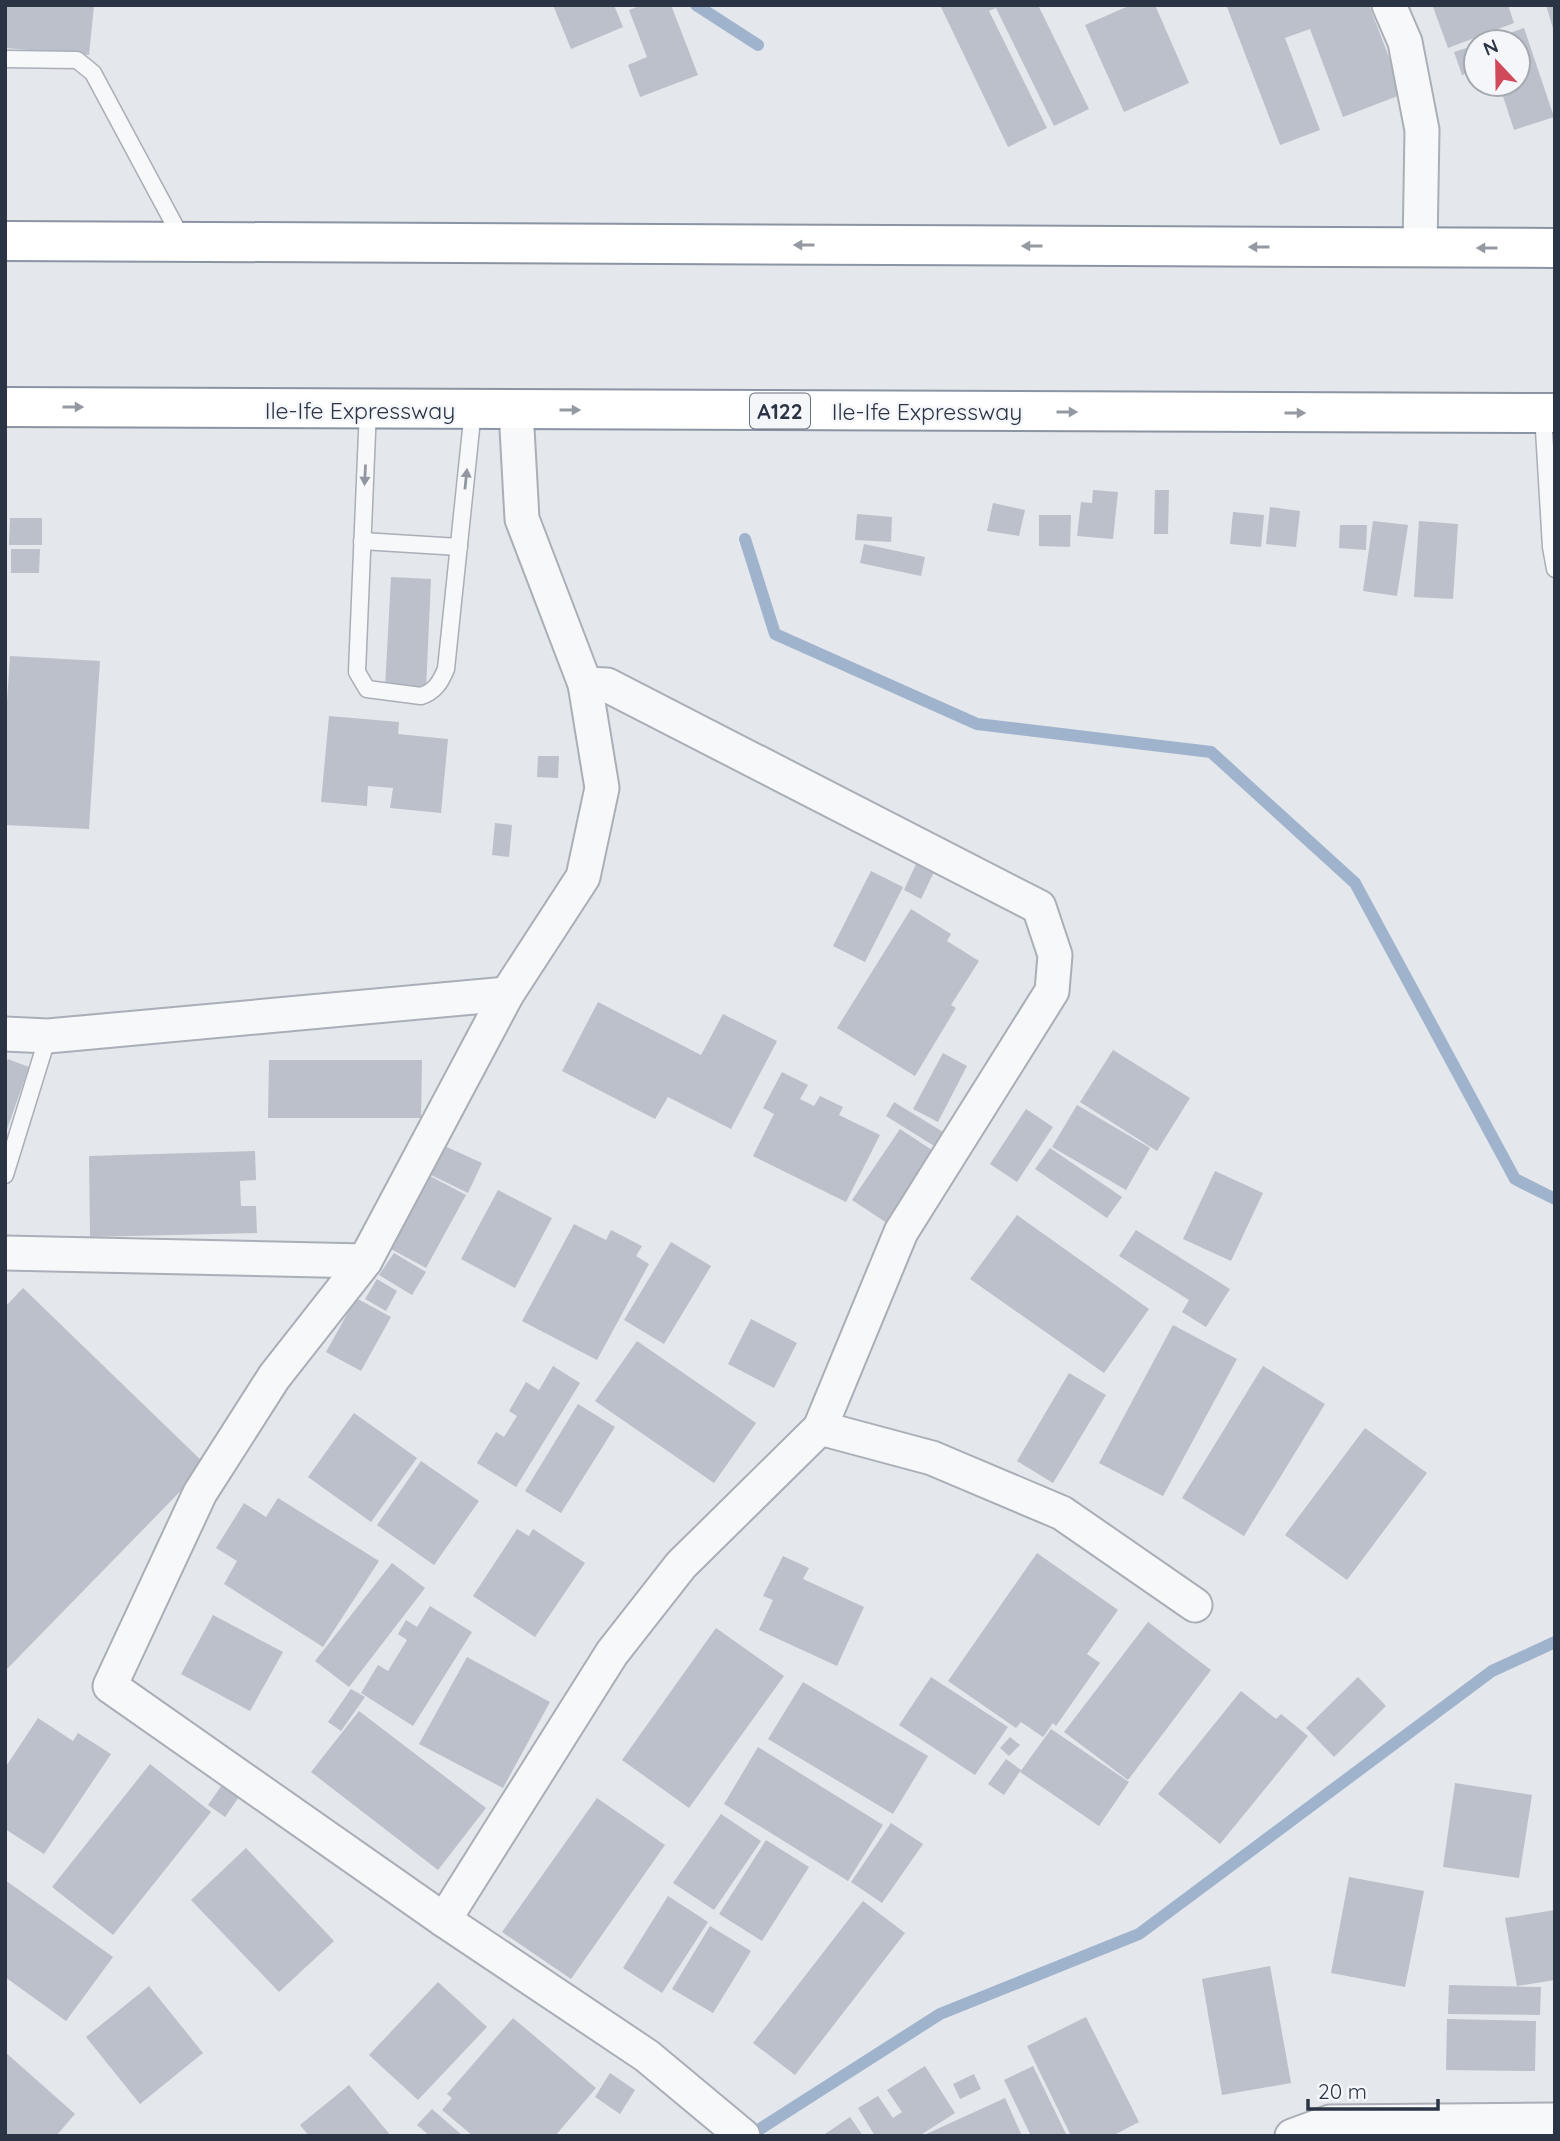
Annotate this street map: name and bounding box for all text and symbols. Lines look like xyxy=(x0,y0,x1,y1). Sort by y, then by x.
north arrow xyxy=(1462,28,1532,98)
text: N xyxy=(1480,33,1502,61)
one-way arrow xyxy=(793,239,815,251)
one-way arrow xyxy=(1020,240,1042,252)
one-way arrow xyxy=(1248,241,1270,253)
one-way arrow xyxy=(1475,242,1497,254)
road number: A122 xyxy=(750,394,810,428)
street label: Ile-Ife Expressway xyxy=(265,396,455,425)
street label: Ile-Ife Expressway xyxy=(832,397,1022,426)
one-way arrow xyxy=(63,402,85,413)
one-way arrow xyxy=(560,404,582,416)
one-way arrow xyxy=(1057,406,1079,418)
one-way arrow xyxy=(1284,407,1306,419)
one-way arrow xyxy=(359,464,370,486)
one-way arrow xyxy=(461,468,472,490)
scale bar xyxy=(1308,2068,1438,2112)
text: 20 m xyxy=(1318,2078,1367,2104)

